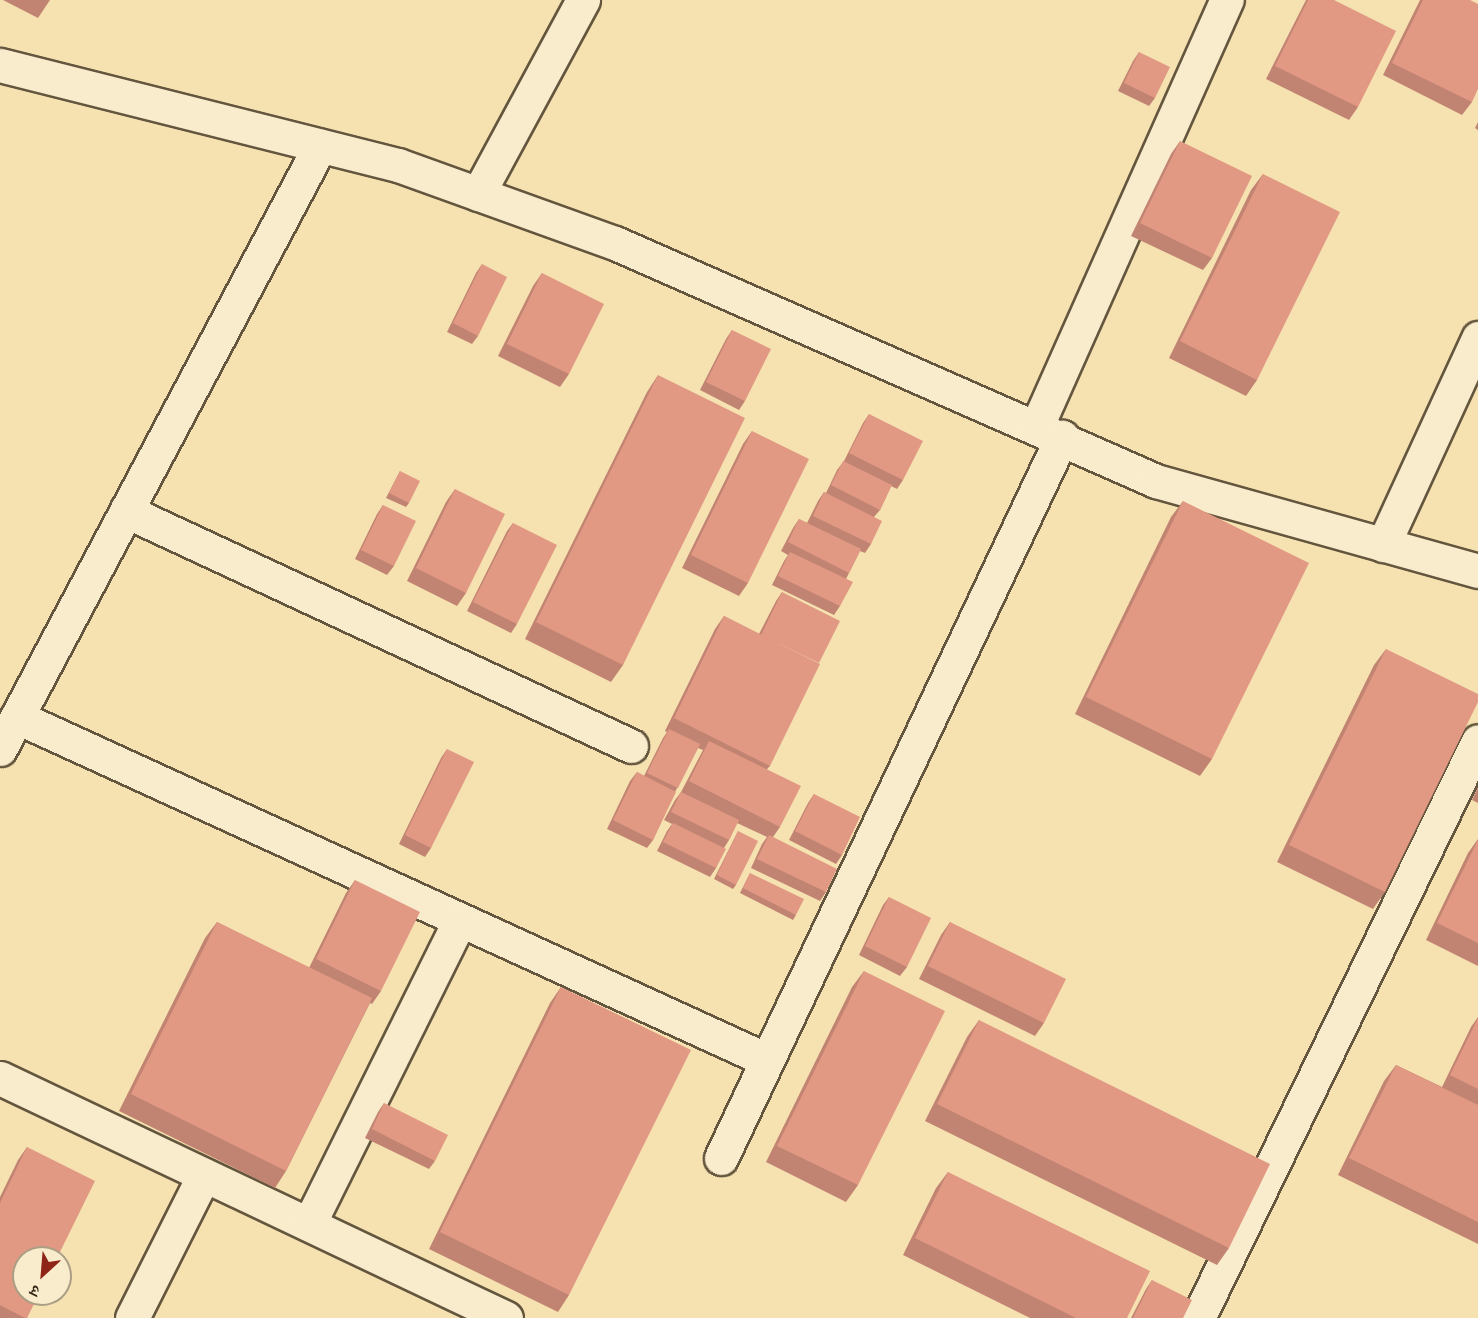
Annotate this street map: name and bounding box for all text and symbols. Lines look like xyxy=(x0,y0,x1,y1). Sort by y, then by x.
north arrow xyxy=(12,1246,72,1306)
text: उ xyxy=(27,1280,43,1301)

